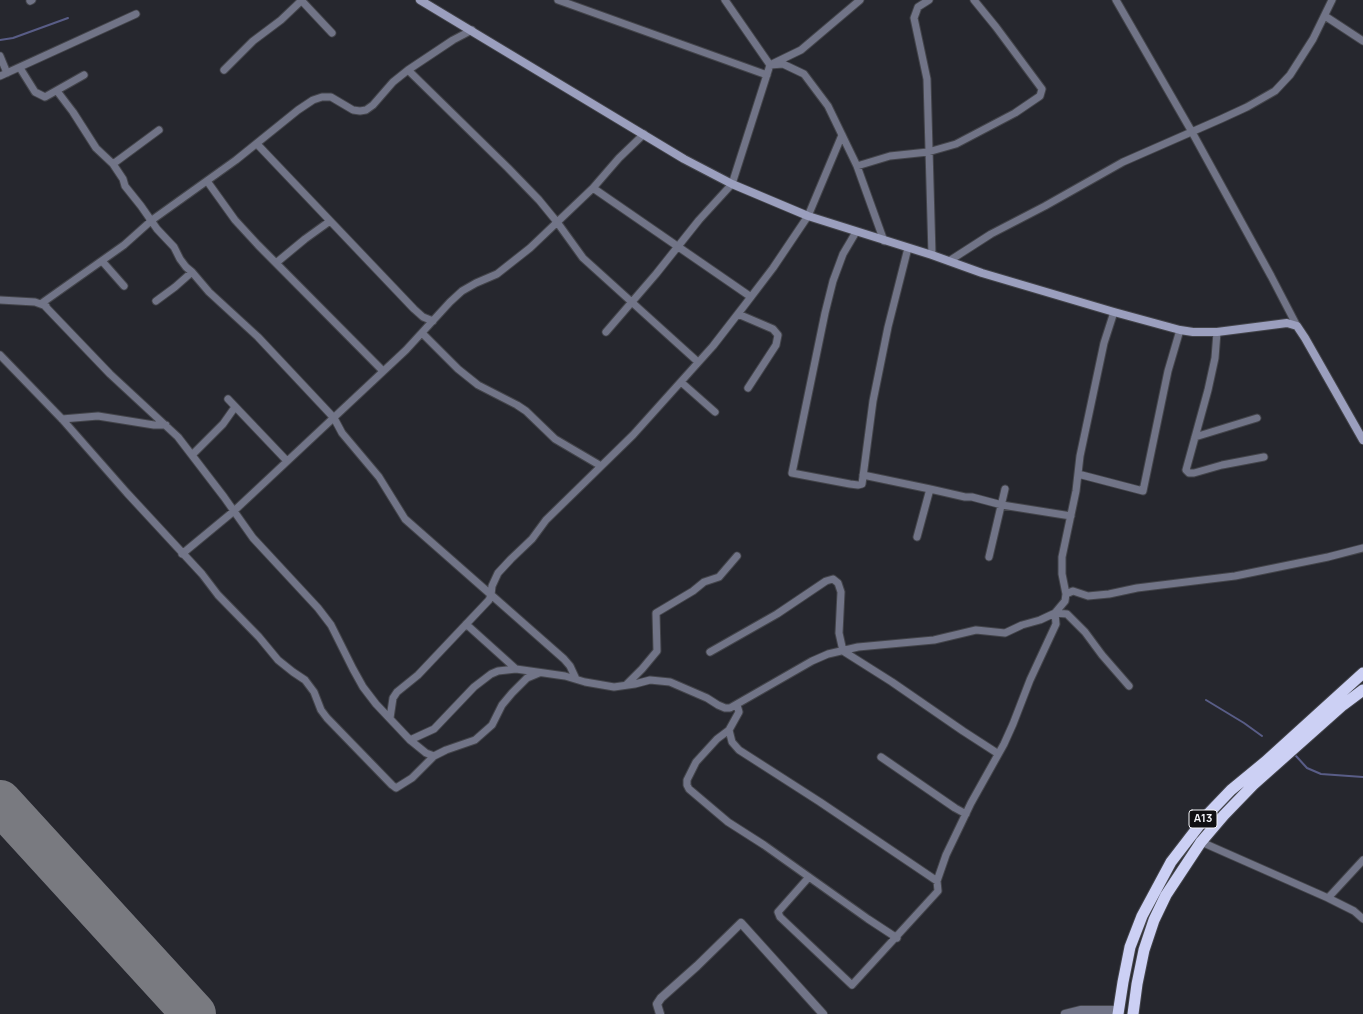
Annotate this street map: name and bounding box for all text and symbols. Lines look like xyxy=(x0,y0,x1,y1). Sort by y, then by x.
road number: A13 xyxy=(1189,810,1217,828)

